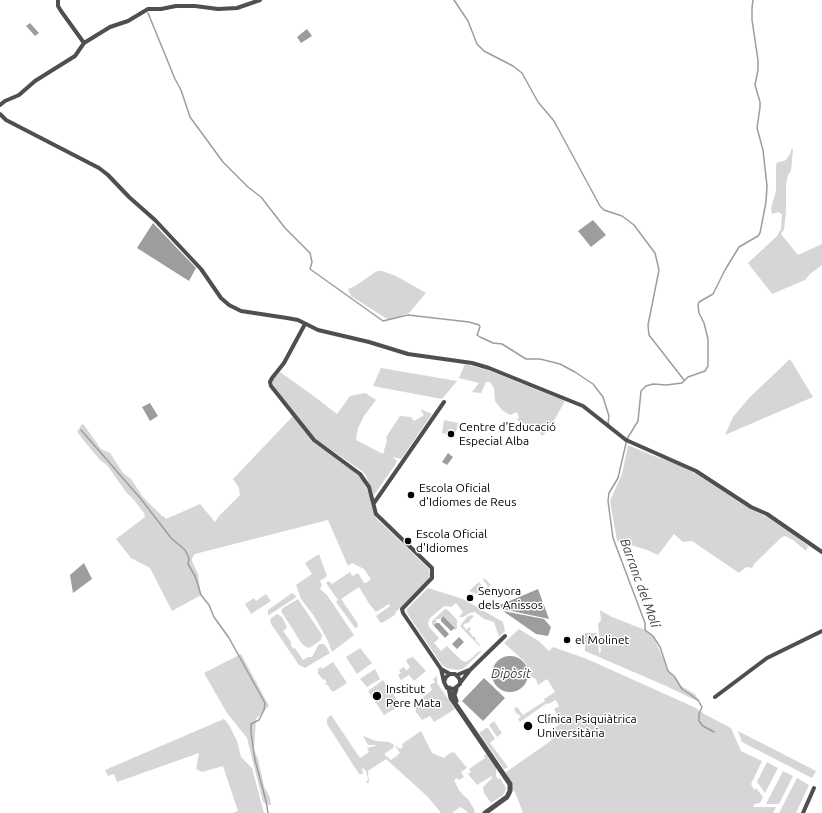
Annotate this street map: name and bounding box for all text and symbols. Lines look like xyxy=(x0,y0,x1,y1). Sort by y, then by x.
place label: Centre d'Educació Especial Alba xyxy=(459,420,556,448)
marker: Centre d'Educació Especial Alba xyxy=(446,429,456,439)
place label: Escola Oficial d'Idiomes de Reus xyxy=(419,481,516,509)
marker: Escola Oficial d'Idiomes de Reus xyxy=(406,490,416,500)
place label: Escola Oficial d'Idiomes xyxy=(416,527,487,555)
marker: Escola Oficial d'Idiomes xyxy=(403,536,413,546)
water label: Barranc del Molí xyxy=(617,536,663,630)
place label: Senyora dels Anissos xyxy=(478,584,543,612)
marker: Senyora dels Anissos xyxy=(465,593,475,603)
place label: el Molinet xyxy=(575,633,629,647)
marker: el Molinet xyxy=(562,635,572,645)
water label: Dipòsit xyxy=(491,666,531,682)
place label: Institut Pere Mata xyxy=(386,682,441,710)
marker: Institut Pere Mata xyxy=(371,690,383,702)
place label: Clínica Psiquiàtrica Universitària xyxy=(537,712,637,740)
marker: Clínica Psiquiàtrica Universitària xyxy=(522,720,534,732)

